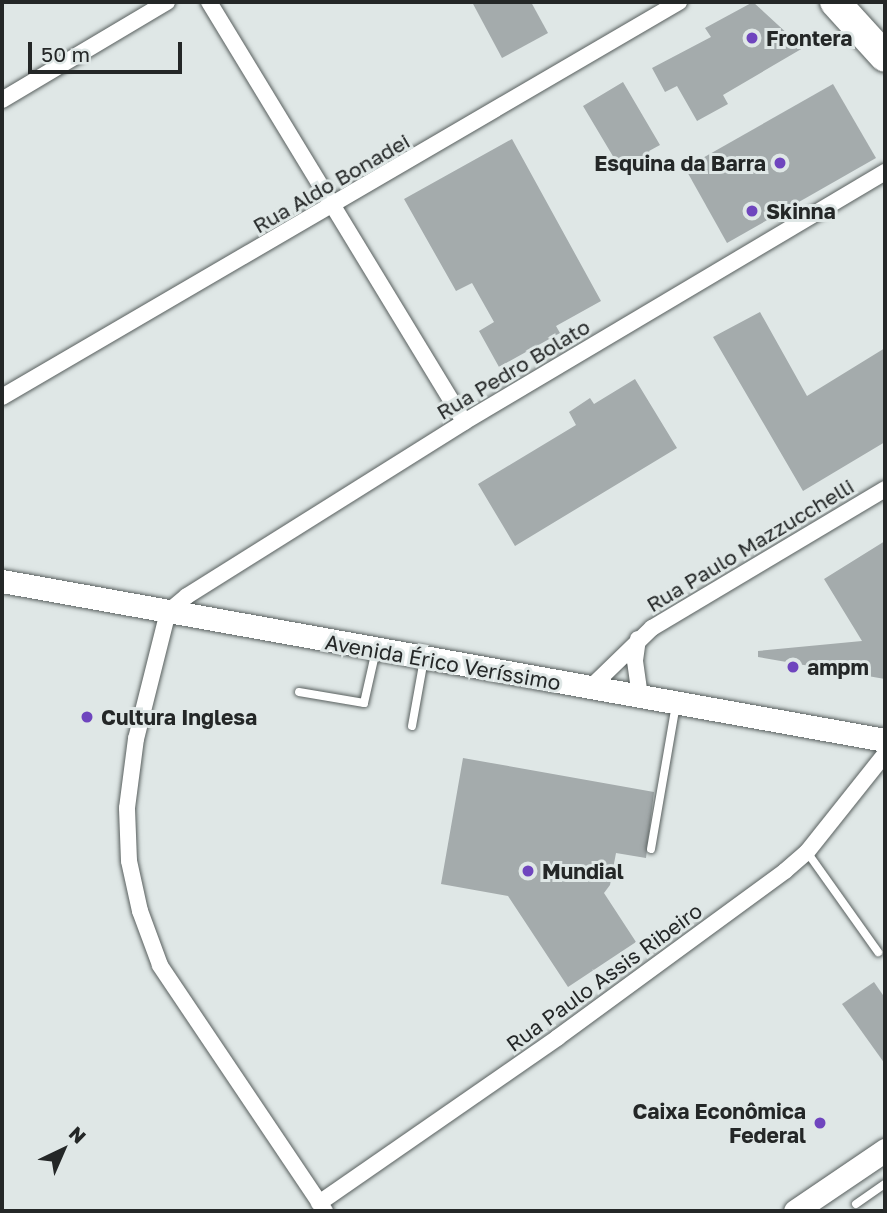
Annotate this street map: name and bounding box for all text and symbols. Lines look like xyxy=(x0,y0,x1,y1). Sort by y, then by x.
place label: Frontera xyxy=(766,25,853,51)
scale bar xyxy=(32,28,186,72)
marker: Frontera xyxy=(744,30,760,46)
text: 50 m xyxy=(41,41,90,67)
street label: Rua Aldo Bonadei xyxy=(248,128,414,238)
place label: Esquina da Barra xyxy=(594,150,766,176)
marker: Esquina da Barra xyxy=(772,155,788,171)
place label: Skinna xyxy=(766,198,836,224)
marker: Skinna xyxy=(744,203,760,219)
street label: Rua Pedro Bolato xyxy=(432,313,594,425)
street label: Rua Paulo Mazzucchelli xyxy=(642,473,858,617)
street label: Avenida Érico Veríssimo xyxy=(323,629,563,695)
place label: ampm xyxy=(807,654,869,680)
marker: ampm xyxy=(785,659,801,675)
place label: Cultura Inglesa xyxy=(101,704,257,730)
marker: Cultura Inglesa xyxy=(79,709,95,725)
place label: Mundial xyxy=(542,858,624,884)
marker: Mundial xyxy=(520,863,536,879)
street label: Rua Paulo Assis Ribeiro xyxy=(501,898,707,1056)
place label: Caixa Econômica Federal xyxy=(632,1098,806,1148)
north arrow xyxy=(28,1115,98,1185)
marker: Caixa Econômica Federal xyxy=(812,1115,828,1131)
text: N xyxy=(65,1121,91,1148)

